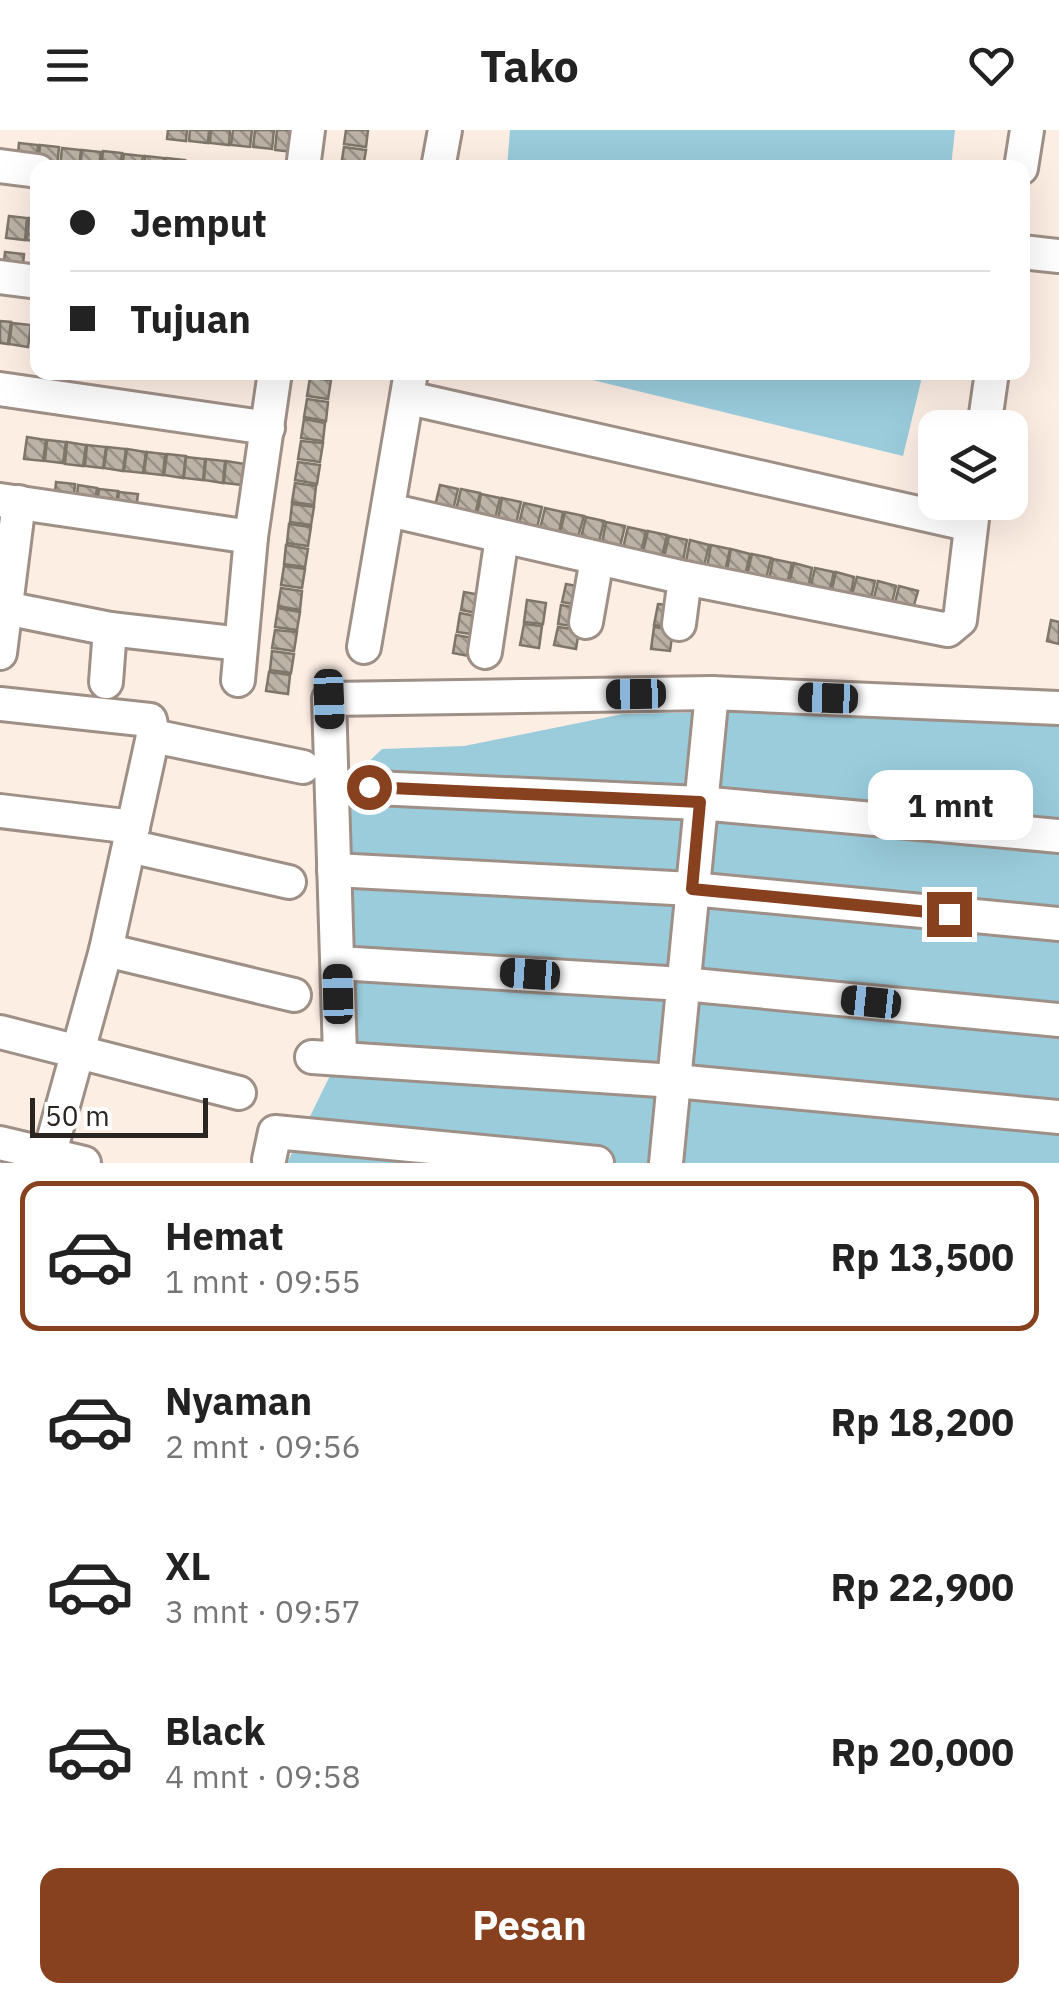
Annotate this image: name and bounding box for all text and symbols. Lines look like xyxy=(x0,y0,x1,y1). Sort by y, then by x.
text: Tako xyxy=(480,36,579,94)
icon: menu xyxy=(40,38,95,93)
icon: heart xyxy=(964,38,1019,93)
text: Jemput xyxy=(130,198,267,247)
text: Tujuan xyxy=(130,294,251,343)
map controls xyxy=(918,410,1028,520)
button: layers xyxy=(918,410,1028,520)
car xyxy=(313,668,345,730)
car xyxy=(606,678,666,710)
car xyxy=(797,682,859,714)
route start xyxy=(347,765,392,810)
callout: 1 mnt xyxy=(866,769,1032,839)
text: 1 mnt xyxy=(907,784,994,826)
route end xyxy=(927,892,972,937)
car xyxy=(499,957,561,991)
car xyxy=(322,964,354,1024)
car xyxy=(840,984,902,1020)
scale bar xyxy=(30,1093,208,1138)
text: 50 m xyxy=(45,1097,110,1134)
icon: car xyxy=(45,1211,135,1301)
text: Hemat xyxy=(165,1211,284,1260)
text: Rp 13,500 xyxy=(831,1232,1014,1281)
text: 1 mnt · 09:55 xyxy=(165,1260,361,1302)
icon: car xyxy=(45,1376,135,1466)
text: Nyaman xyxy=(165,1376,312,1425)
text: Rp 18,200 xyxy=(831,1397,1014,1446)
text: 2 mnt · 09:56 xyxy=(165,1425,361,1467)
icon: car xyxy=(45,1541,135,1631)
text: XL xyxy=(165,1541,211,1590)
text: Rp 22,900 xyxy=(831,1562,1014,1611)
text: 3 mnt · 09:57 xyxy=(165,1590,361,1632)
icon: car xyxy=(45,1706,135,1796)
text: Black xyxy=(165,1706,265,1755)
text: Rp 20,000 xyxy=(831,1727,1014,1776)
text: 4 mnt · 09:58 xyxy=(165,1755,361,1797)
button: Pesan xyxy=(40,1868,1019,1983)

